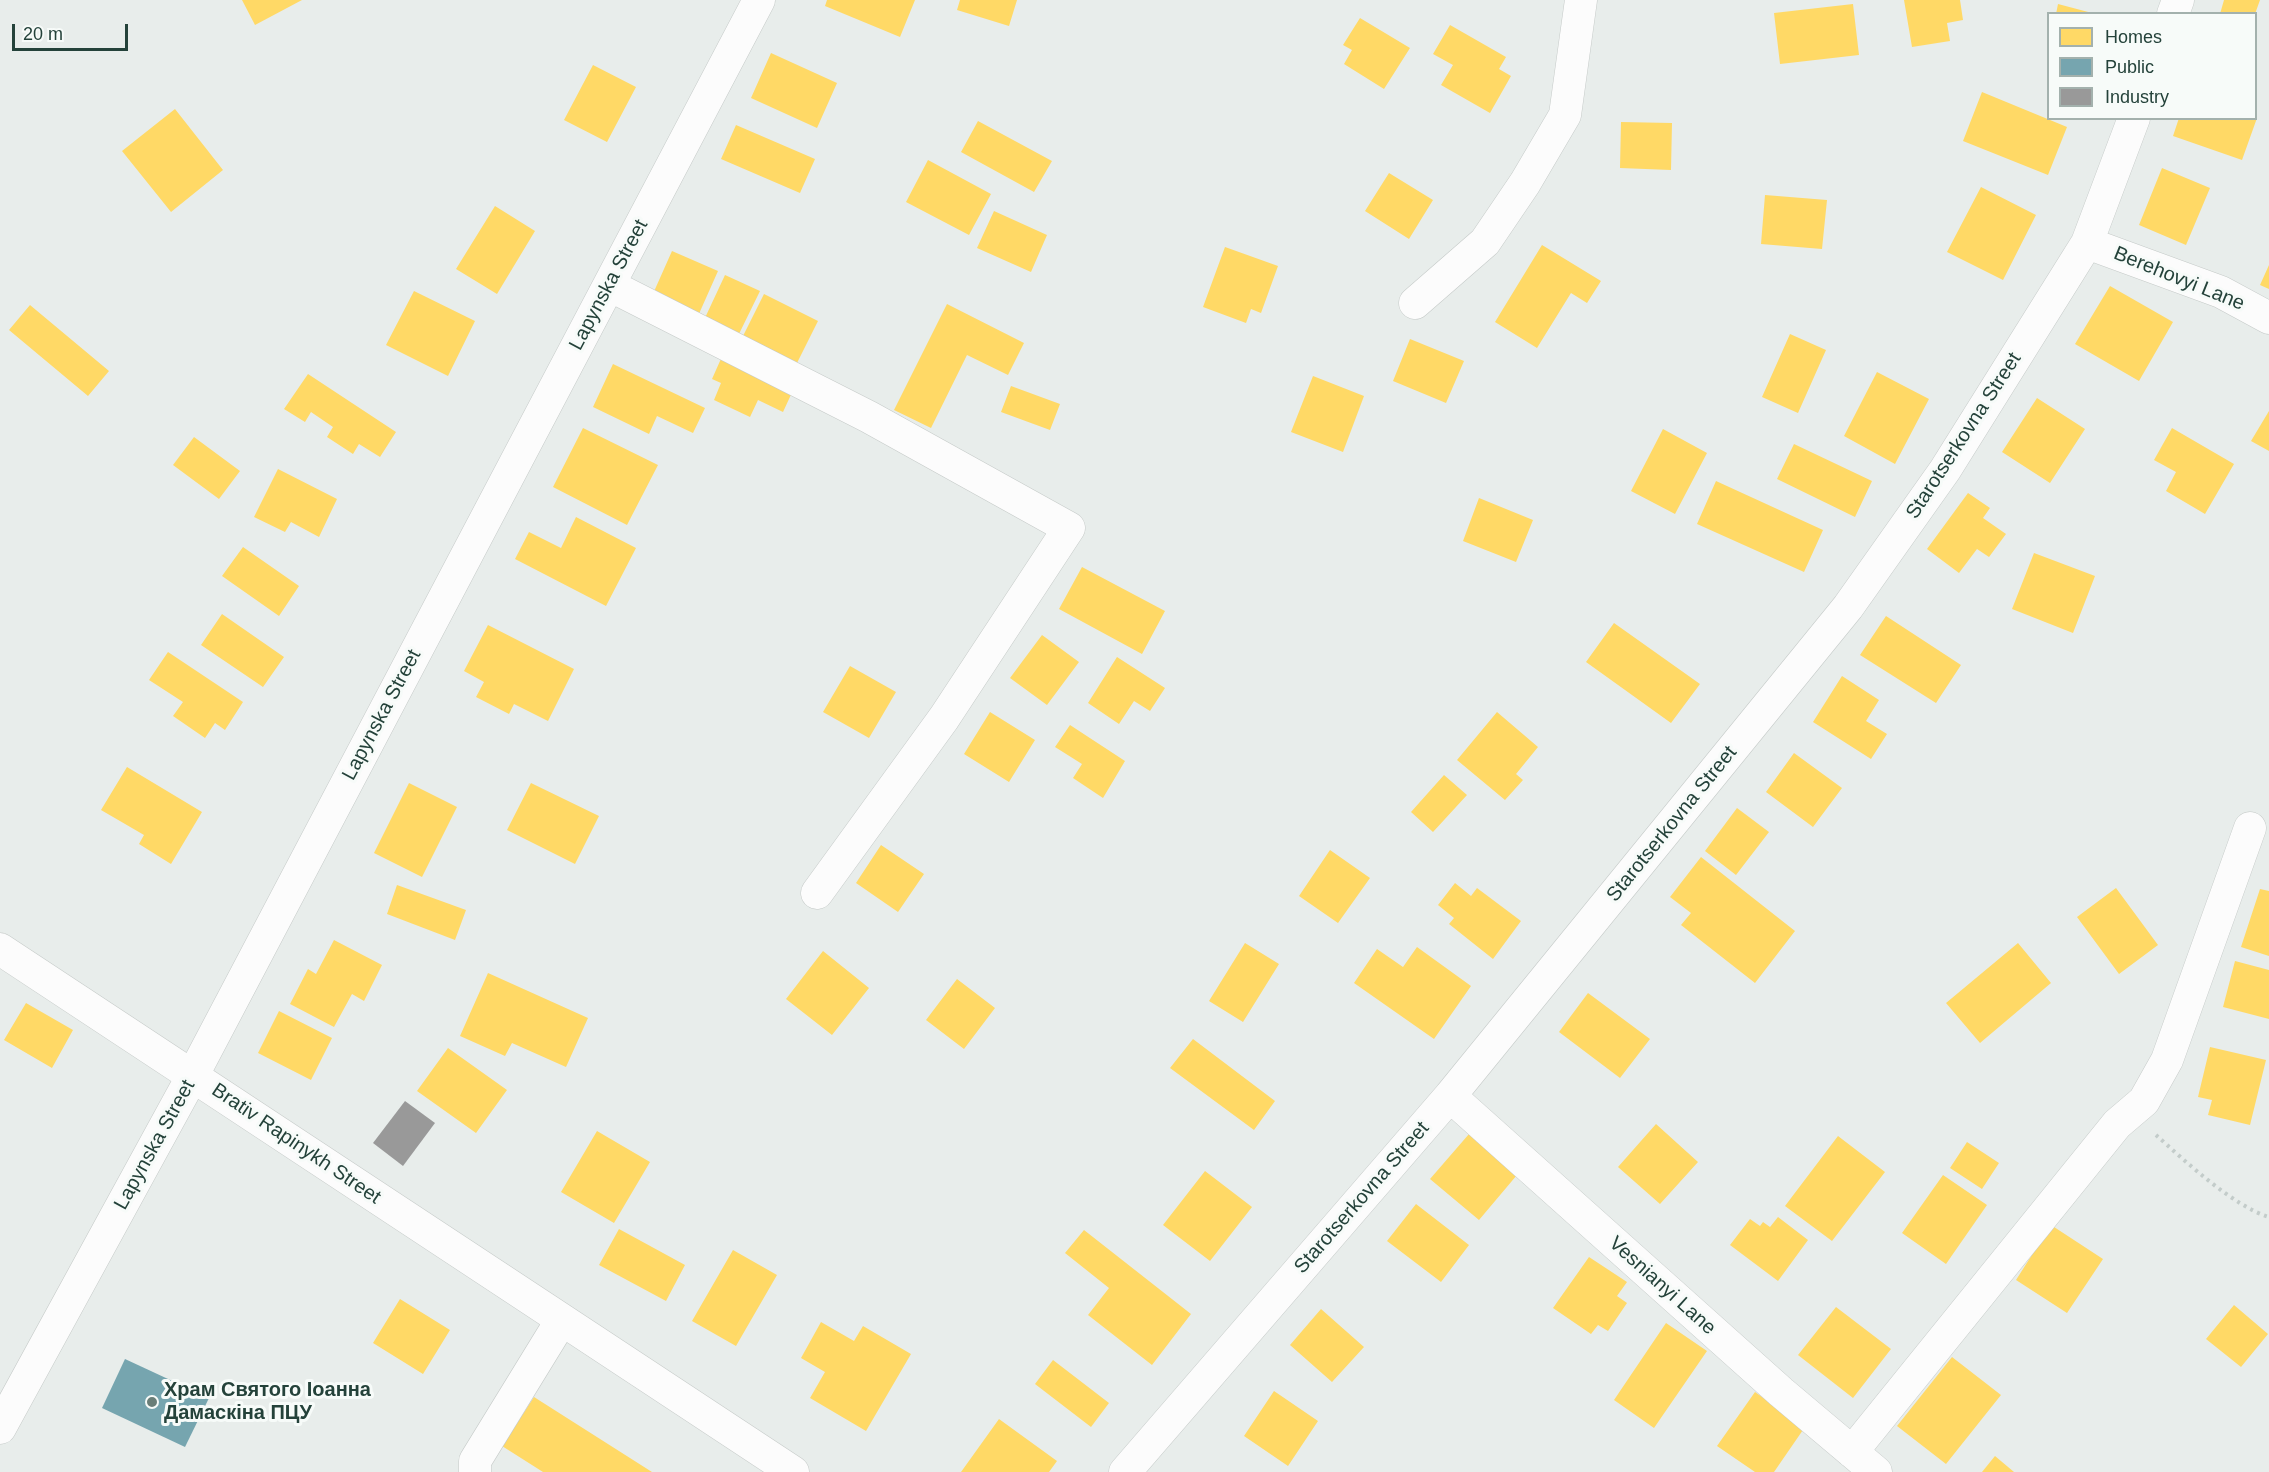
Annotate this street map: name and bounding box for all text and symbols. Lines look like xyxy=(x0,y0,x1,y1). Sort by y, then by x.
scale bar xyxy=(15,12,130,50)
legend xyxy=(2047,12,2257,120)
text: 20 m xyxy=(23,24,63,44)
text: Homes xyxy=(2105,27,2162,47)
text: Public xyxy=(2105,57,2154,77)
text: Industry xyxy=(2105,87,2169,107)
street label: Lapynska Street xyxy=(564,216,654,354)
street label: Berehovyi Lane xyxy=(2110,242,2248,316)
street label: Starotserkovna Street xyxy=(1901,348,2027,524)
street label: Lapynska Street xyxy=(337,646,427,784)
street label: Starotserkovna Street xyxy=(1602,741,1742,907)
street label: Lapynska Street xyxy=(109,1076,201,1214)
street label: Brativ Rapinykh Street xyxy=(207,1078,385,1210)
street label: Starotserkovna Street xyxy=(1289,1117,1435,1279)
street label: Vesnianyi Lane xyxy=(1604,1232,1720,1340)
place label: Храм Святого Іоанна Дамаскіна ПЦУ xyxy=(164,1378,371,1425)
marker: Храм Святого Іоанна Дамаскіна ПЦУ xyxy=(145,1395,159,1409)

